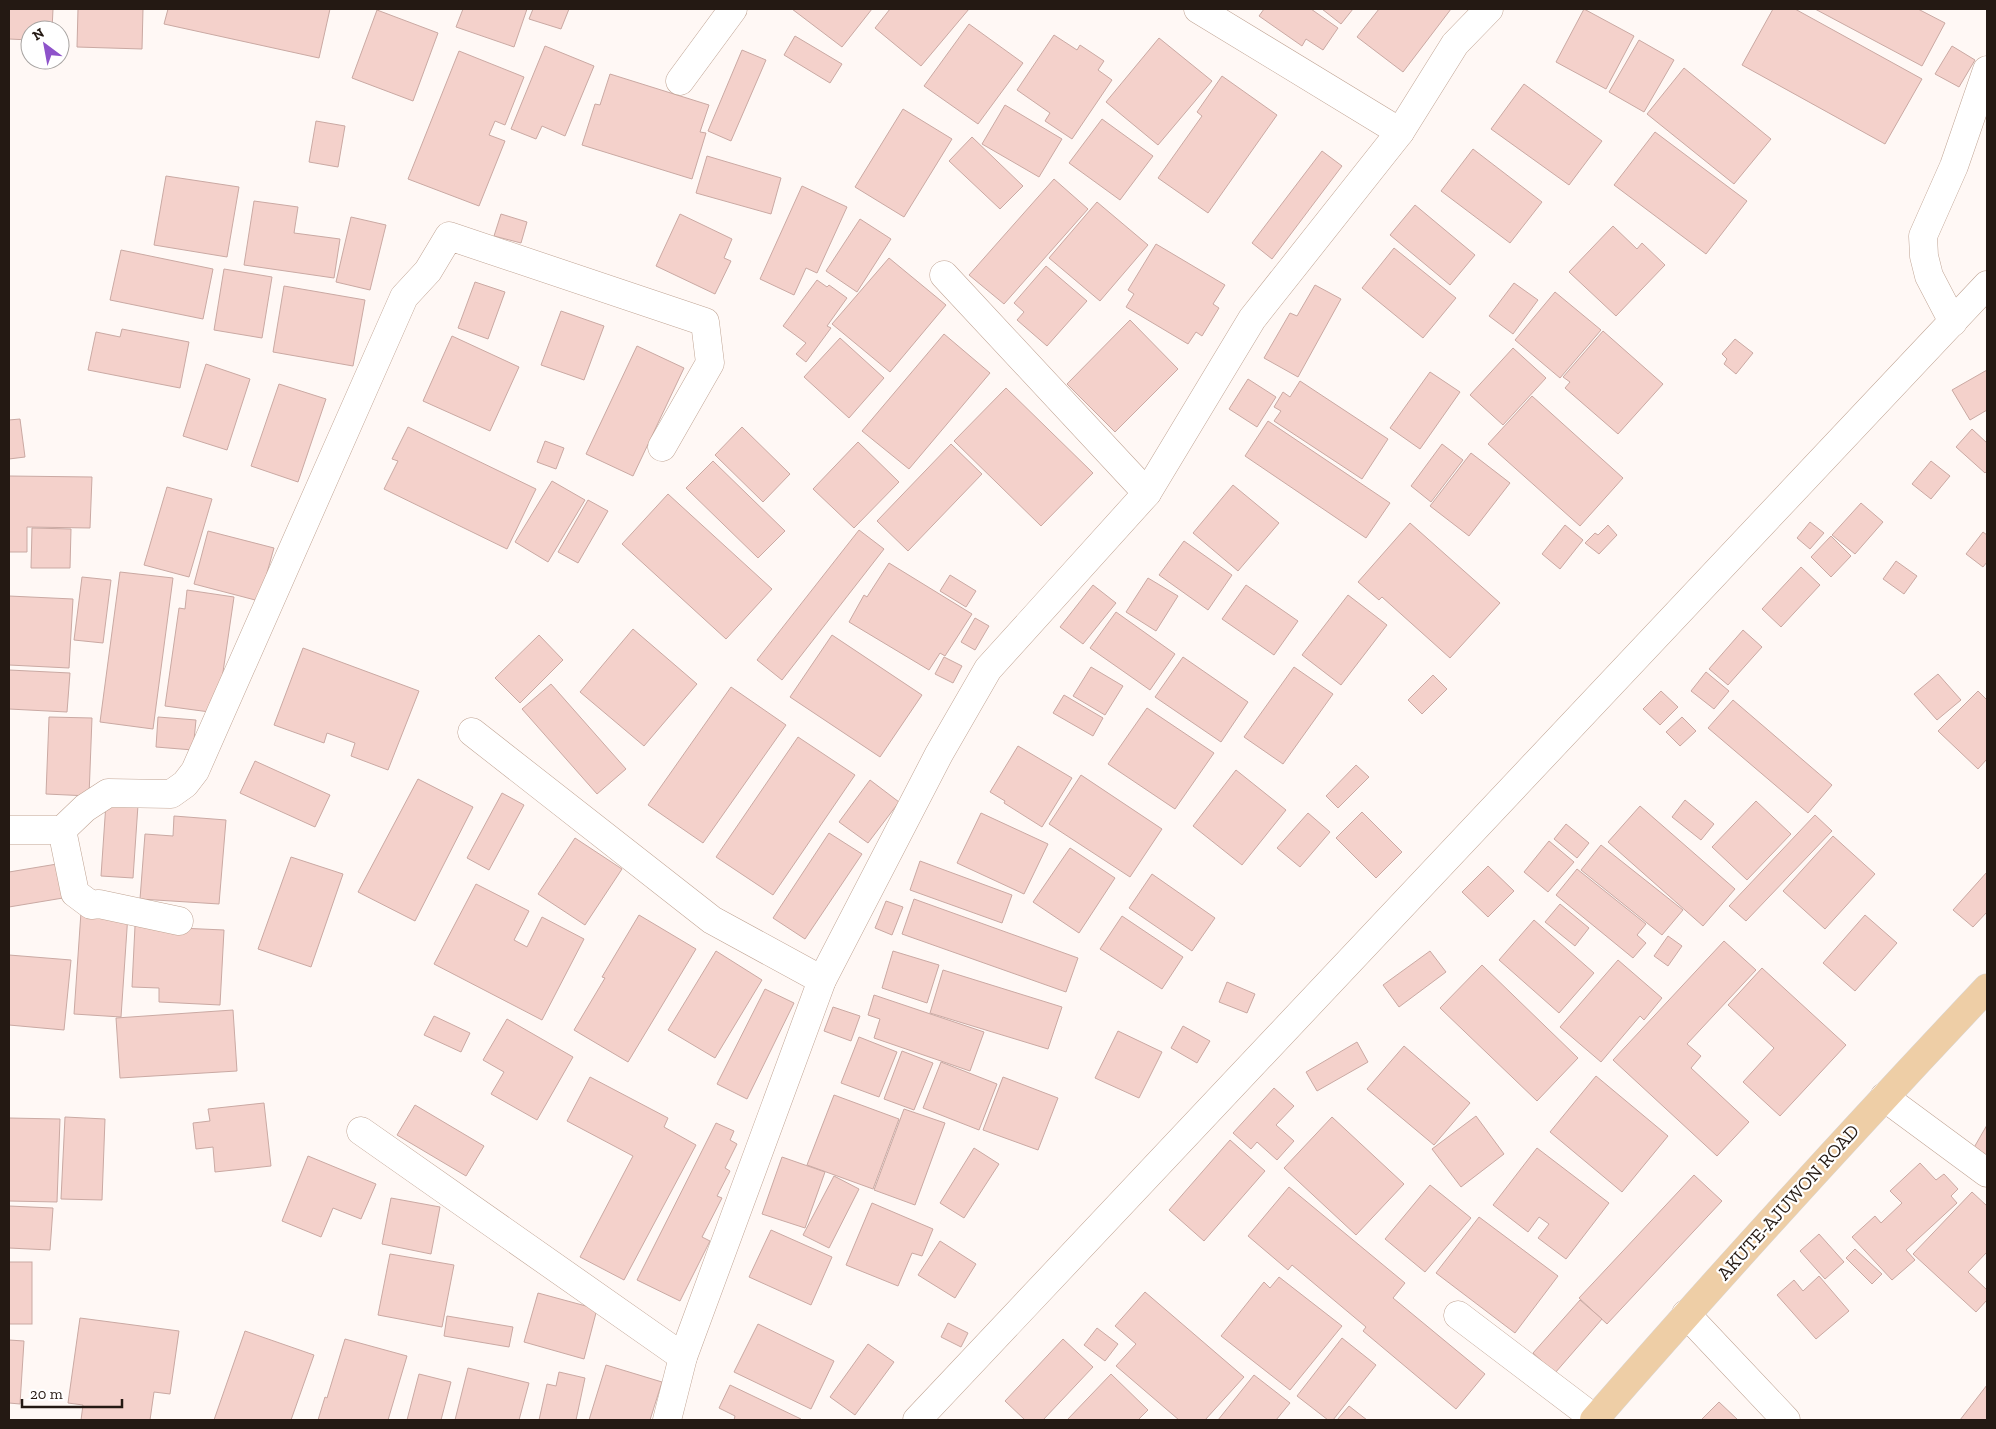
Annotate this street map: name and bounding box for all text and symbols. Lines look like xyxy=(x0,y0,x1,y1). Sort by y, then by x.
north arrow xyxy=(20,20,70,70)
text: N xyxy=(29,24,48,44)
street label: AKUTE-AJUWON ROAD xyxy=(1712,1119,1864,1285)
scale bar xyxy=(22,1376,122,1408)
text: 20 m xyxy=(30,1385,63,1403)

